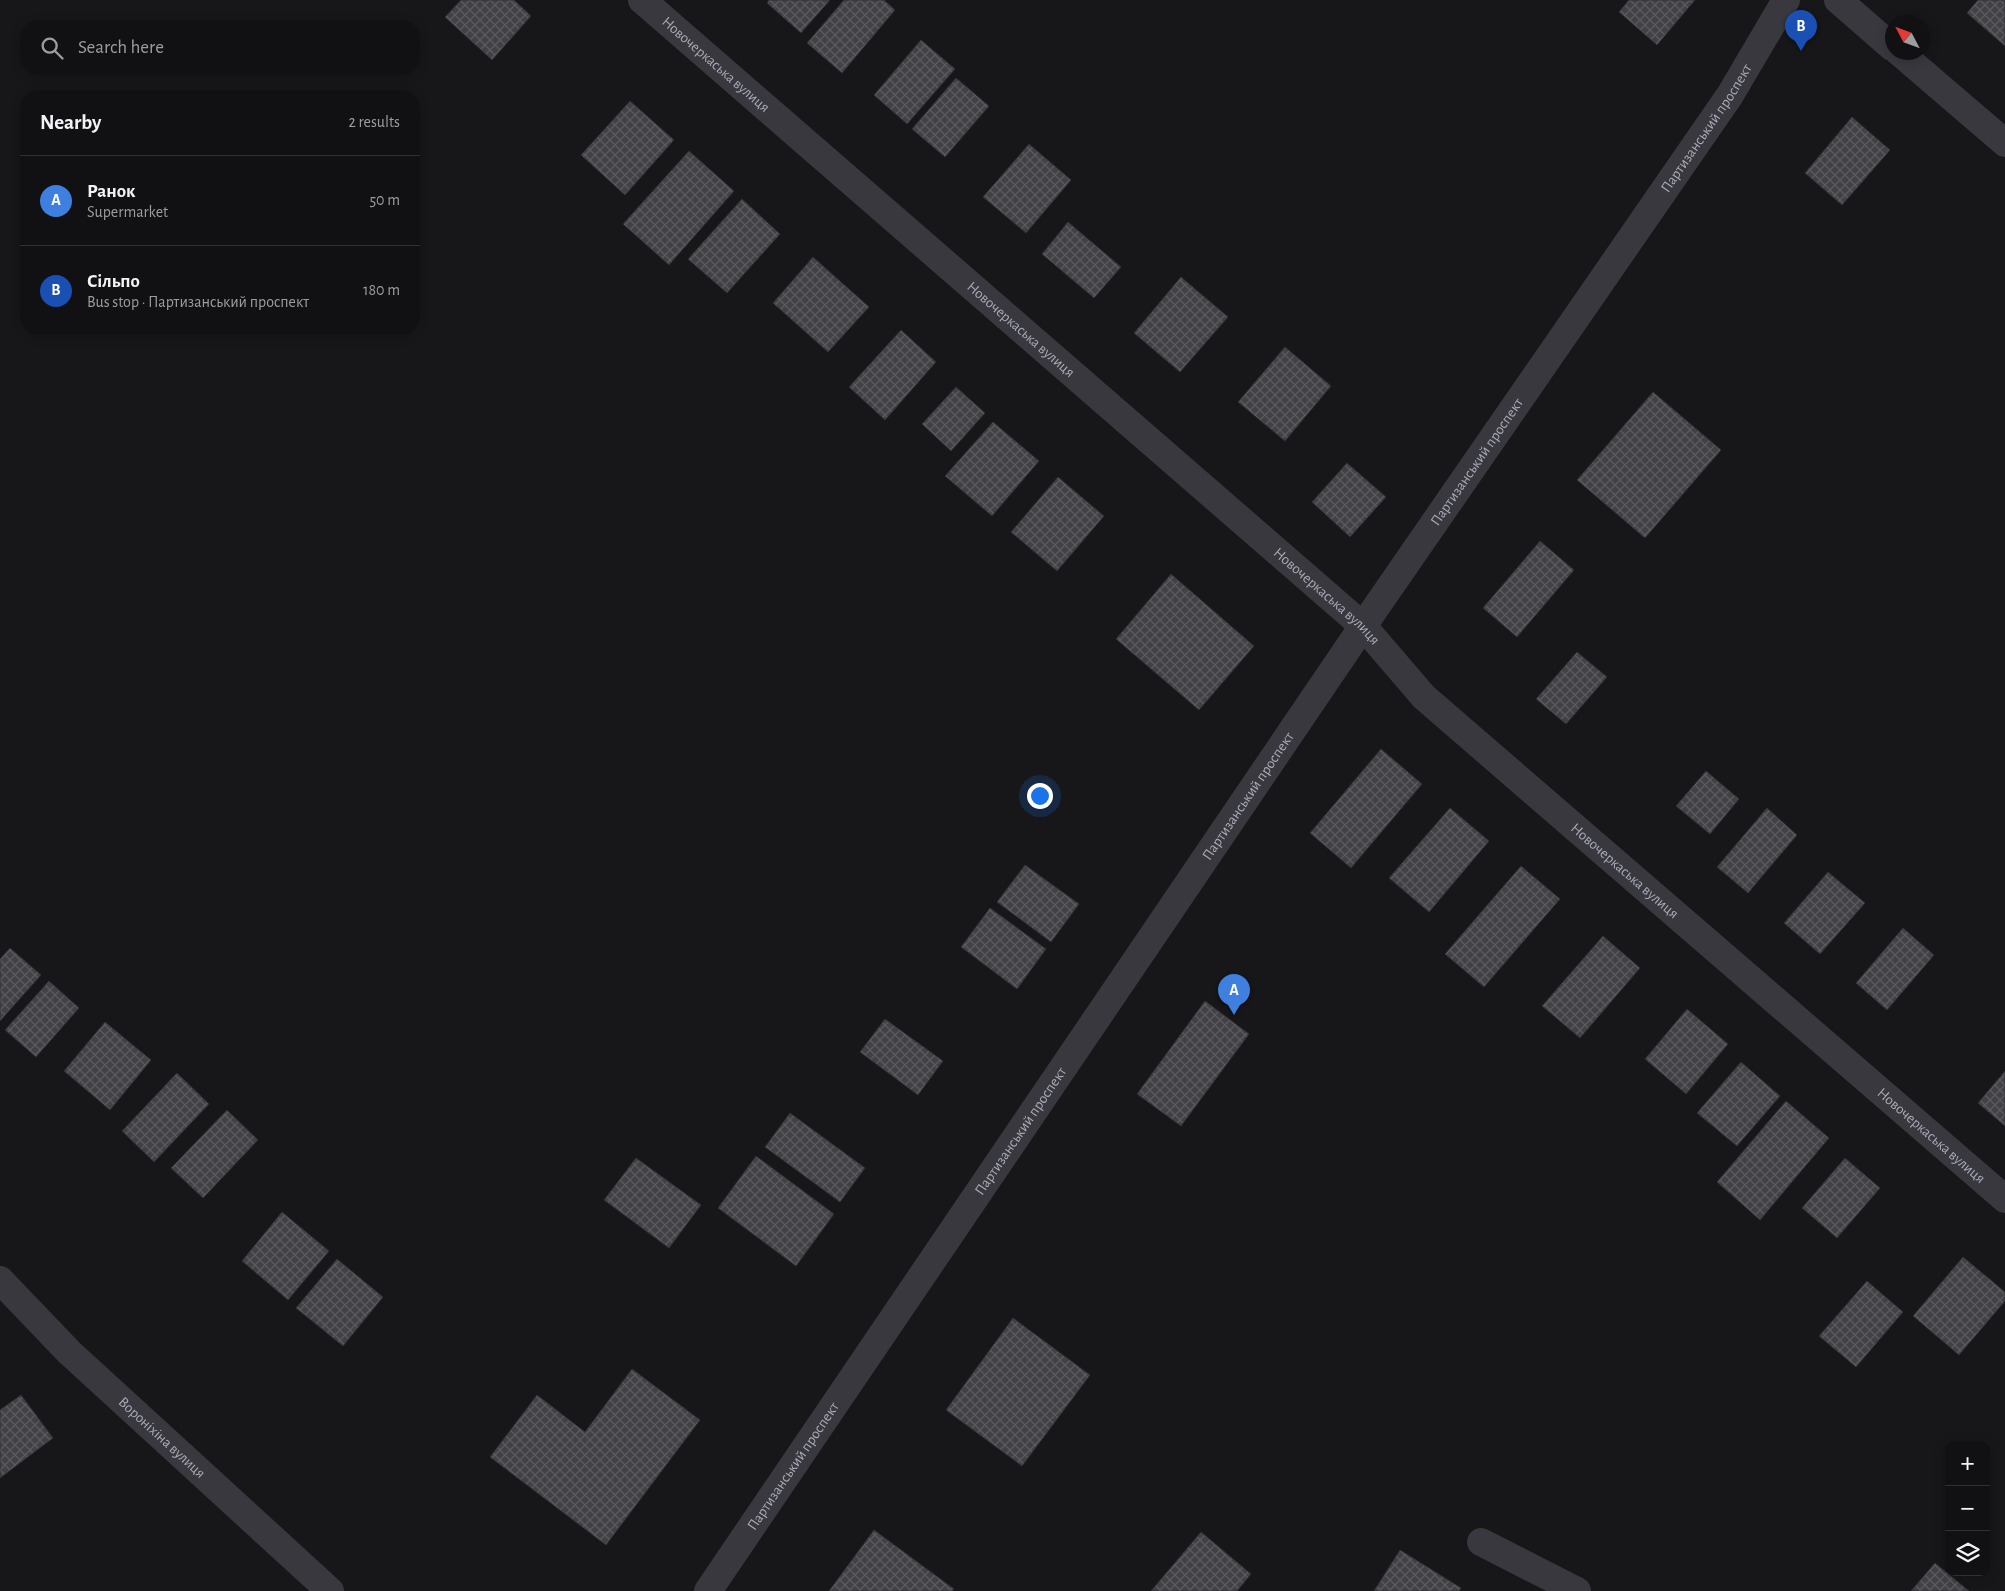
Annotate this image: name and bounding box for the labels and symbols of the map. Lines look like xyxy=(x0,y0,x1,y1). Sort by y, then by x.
pin: B xyxy=(1785,10,1817,51)
street label: Новочеркаська вулиця xyxy=(659,14,773,115)
north arrow xyxy=(1885,15,1930,60)
street label: Партизанський проспект xyxy=(1658,61,1754,195)
street label: Новочеркаська вулиця xyxy=(964,278,1078,380)
street label: Партизанський проспект xyxy=(1427,395,1526,528)
street label: Новочеркаська вулиця xyxy=(1271,545,1383,647)
street label: Партизанський проспект xyxy=(1199,729,1297,863)
your location xyxy=(1027,783,1053,809)
street label: Новочеркаська вулиця xyxy=(1568,820,1682,921)
pin: A xyxy=(1218,974,1250,1015)
street label: Партизанський проспект xyxy=(972,1064,1069,1198)
street label: Новочеркаська вулиця xyxy=(1875,1085,1988,1186)
street label: Вороніхіна вулиця xyxy=(116,1394,209,1481)
street label: Партизанський проспект xyxy=(744,1399,842,1533)

